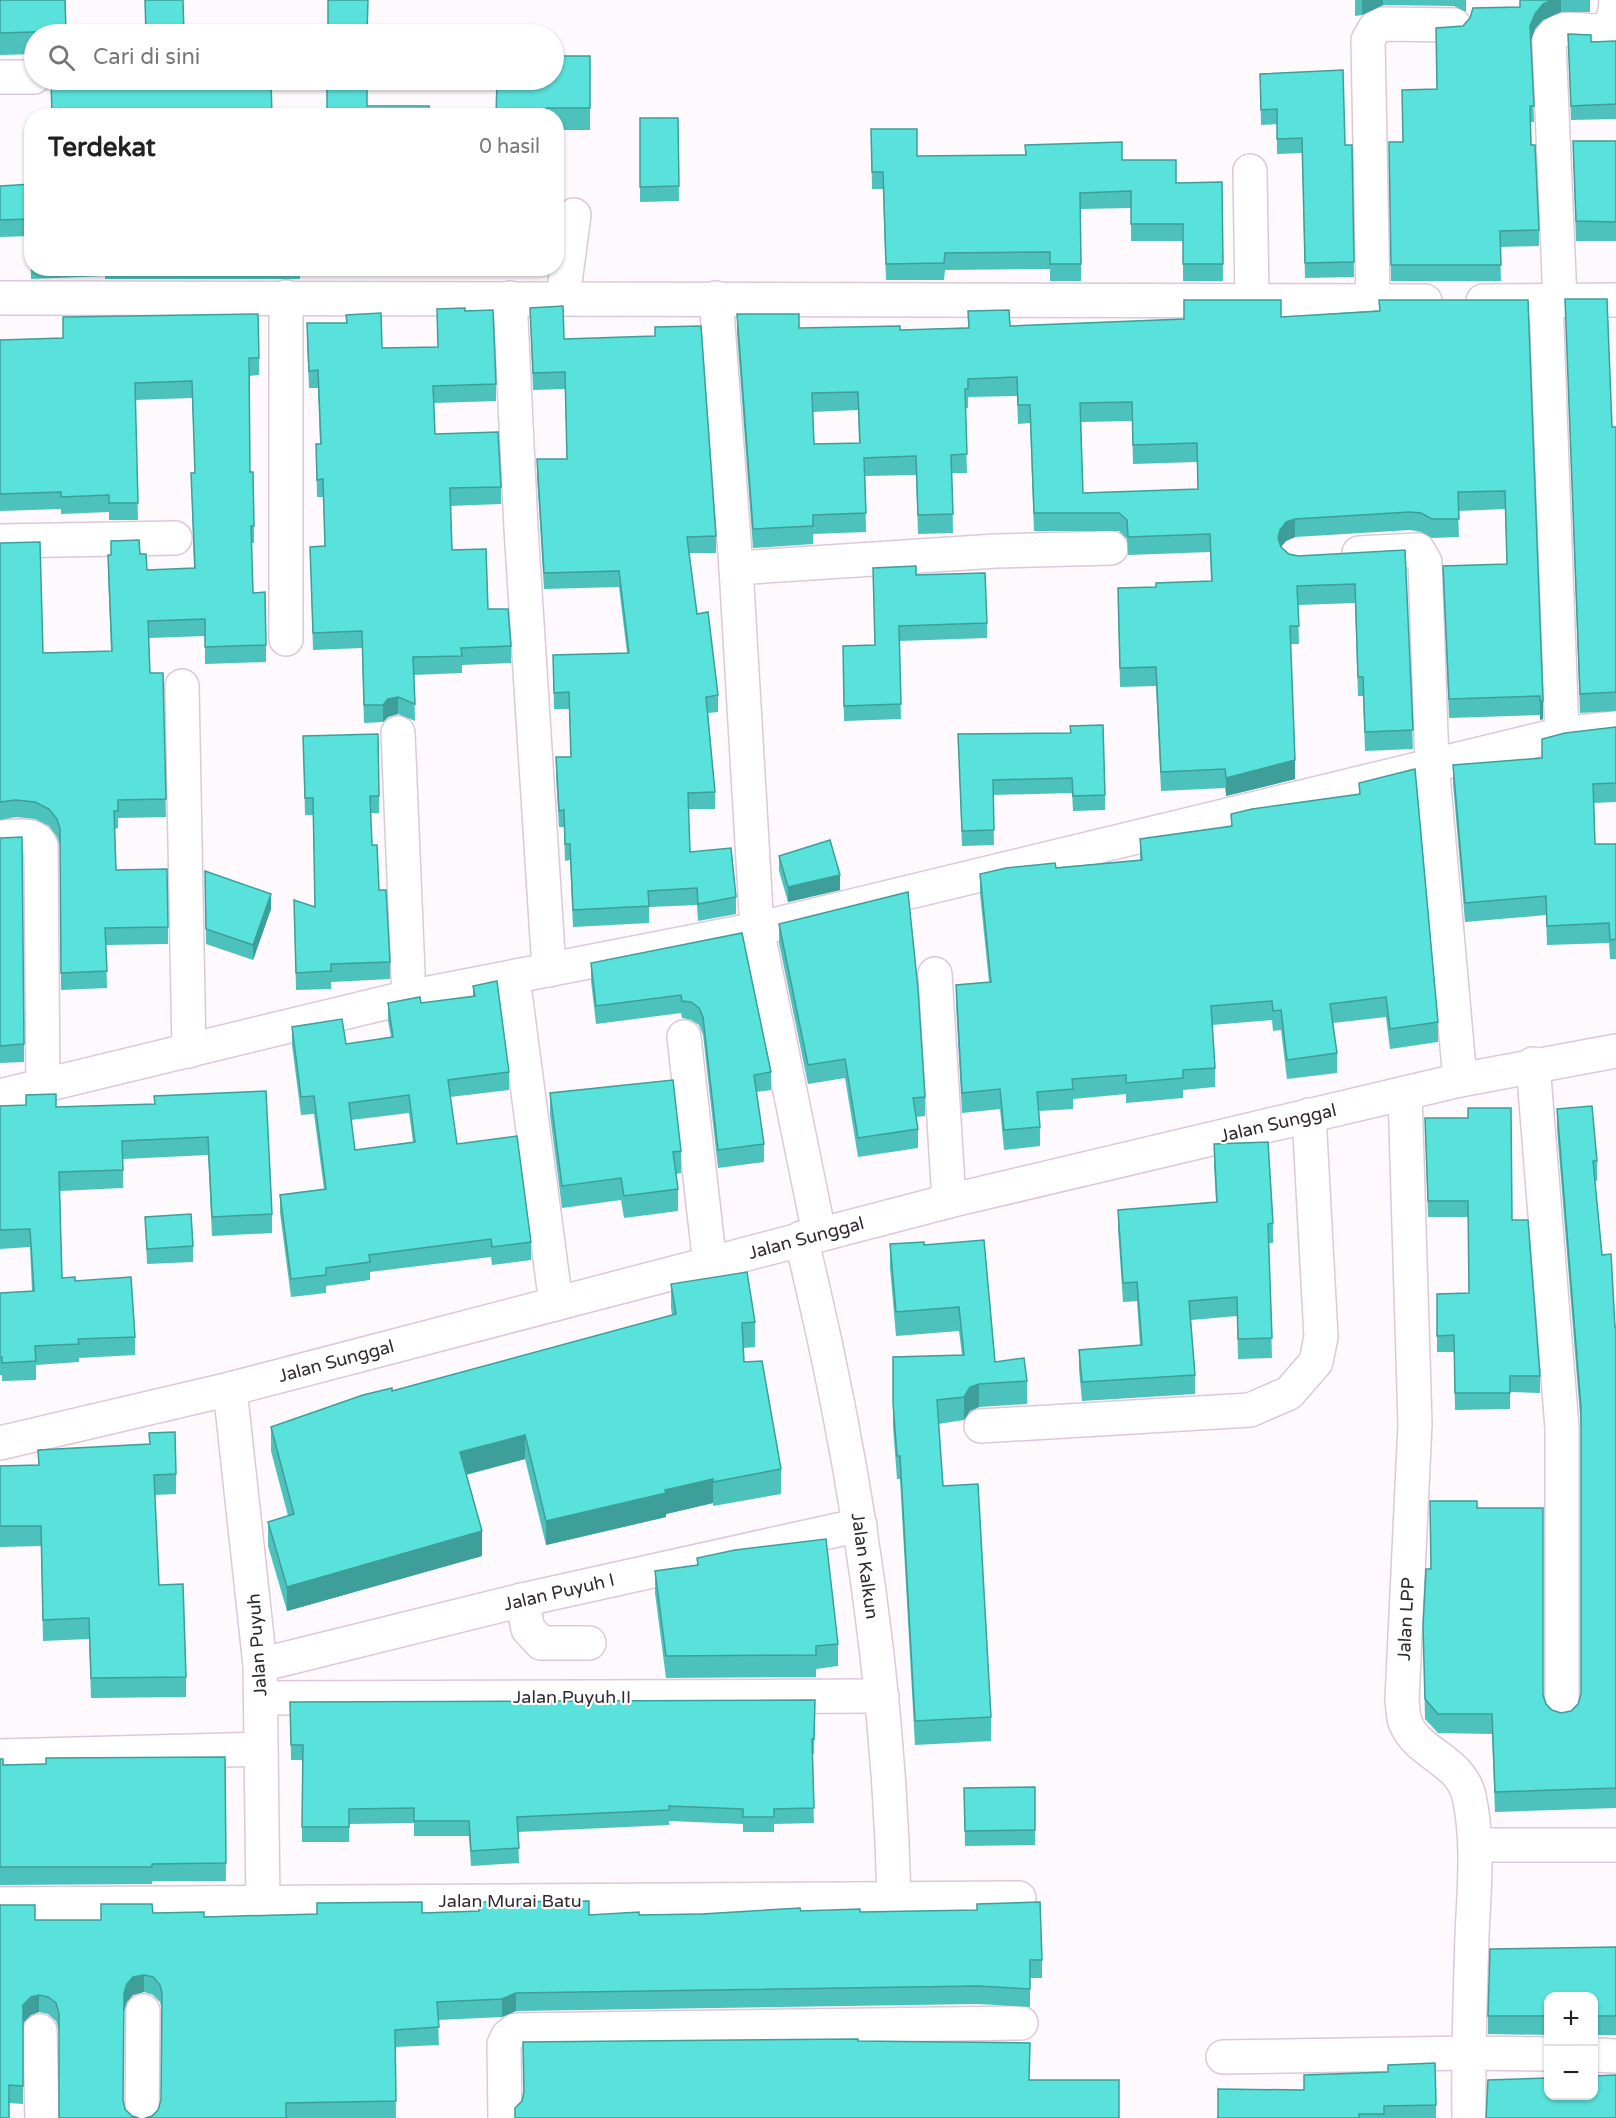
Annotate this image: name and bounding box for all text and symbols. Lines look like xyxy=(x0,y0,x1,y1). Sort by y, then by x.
search box xyxy=(24,24,564,90)
icon: search xyxy=(45,41,78,74)
text: Cari di sini xyxy=(93,44,200,70)
text: Terdekat xyxy=(48,132,156,163)
text: 0 hasil xyxy=(479,135,540,159)
street label: Jalan Sunggal xyxy=(1218,1099,1338,1147)
street label: Jalan Sunggal xyxy=(746,1212,866,1264)
street label: Jalan Sunggal xyxy=(276,1335,396,1387)
street label: Jalan Kalkun xyxy=(847,1511,883,1621)
street label: Jalan Puyuh I xyxy=(501,1569,617,1615)
street label: Jalan LPP xyxy=(1393,1577,1419,1661)
street label: Jalan Puyuh xyxy=(242,1593,272,1697)
street label: Jalan Puyuh II xyxy=(513,1686,631,1708)
street label: Jalan Murai Batu xyxy=(438,1890,582,1912)
map controls xyxy=(1544,1992,1598,2100)
button: + xyxy=(1544,1992,1598,2046)
button: − xyxy=(1544,2046,1598,2100)

